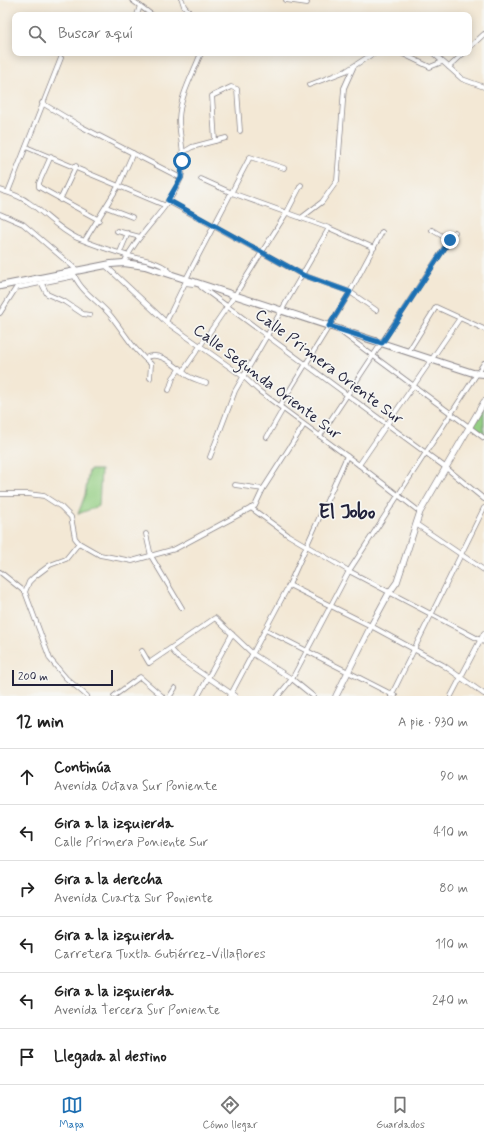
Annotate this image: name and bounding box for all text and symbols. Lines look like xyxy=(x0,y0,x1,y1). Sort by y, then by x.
search box xyxy=(12,12,472,56)
icon: search xyxy=(26,23,48,45)
text: Buscar aquí xyxy=(58,24,133,44)
route start xyxy=(173,152,191,170)
route end xyxy=(441,231,459,249)
street label: Calle Primera Oriente Sur xyxy=(251,304,408,430)
street label: Calle Segunda Oriente Sur xyxy=(188,319,346,446)
district label: El Jobo xyxy=(318,499,376,526)
scale bar xyxy=(12,668,113,687)
text: 200 m xyxy=(18,670,48,684)
text: 12 min xyxy=(16,711,64,733)
text: A pie · 930 m xyxy=(398,714,468,731)
text: Continúa xyxy=(54,758,111,778)
icon: ahead xyxy=(16,766,38,788)
text: 90 m xyxy=(440,768,468,785)
text: Avenida Octava Sur Poniente xyxy=(54,778,217,795)
text: Gira a la izquierda xyxy=(54,814,173,834)
icon: left xyxy=(16,822,38,844)
text: 410 m xyxy=(433,824,468,841)
text: Calle Primera Poniente Sur xyxy=(54,834,208,851)
text: Gira a la derecha xyxy=(54,870,163,890)
icon: right xyxy=(16,878,38,900)
text: 80 m xyxy=(439,880,468,897)
text: Avenida Cuarta Sur Poniente xyxy=(54,890,213,907)
text: Gira a la izquierda xyxy=(54,926,173,946)
icon: left xyxy=(16,934,38,956)
text: 110 m xyxy=(435,936,468,953)
text: Carretera Tuxtla Gutiérrez-Villaflores xyxy=(54,946,266,963)
text: Gira a la izquierda xyxy=(54,982,173,1002)
icon: left xyxy=(16,990,38,1012)
text: 240 m xyxy=(432,992,468,1009)
text: Avenida Tercera Sur Poniente xyxy=(54,1002,220,1019)
icon: arrive xyxy=(16,1046,38,1068)
text: Llegada al destino xyxy=(54,1047,167,1067)
tab: Mapa xyxy=(59,1094,84,1132)
tab: Cómo llegar xyxy=(203,1094,258,1132)
tab: Guardados xyxy=(376,1094,425,1132)

